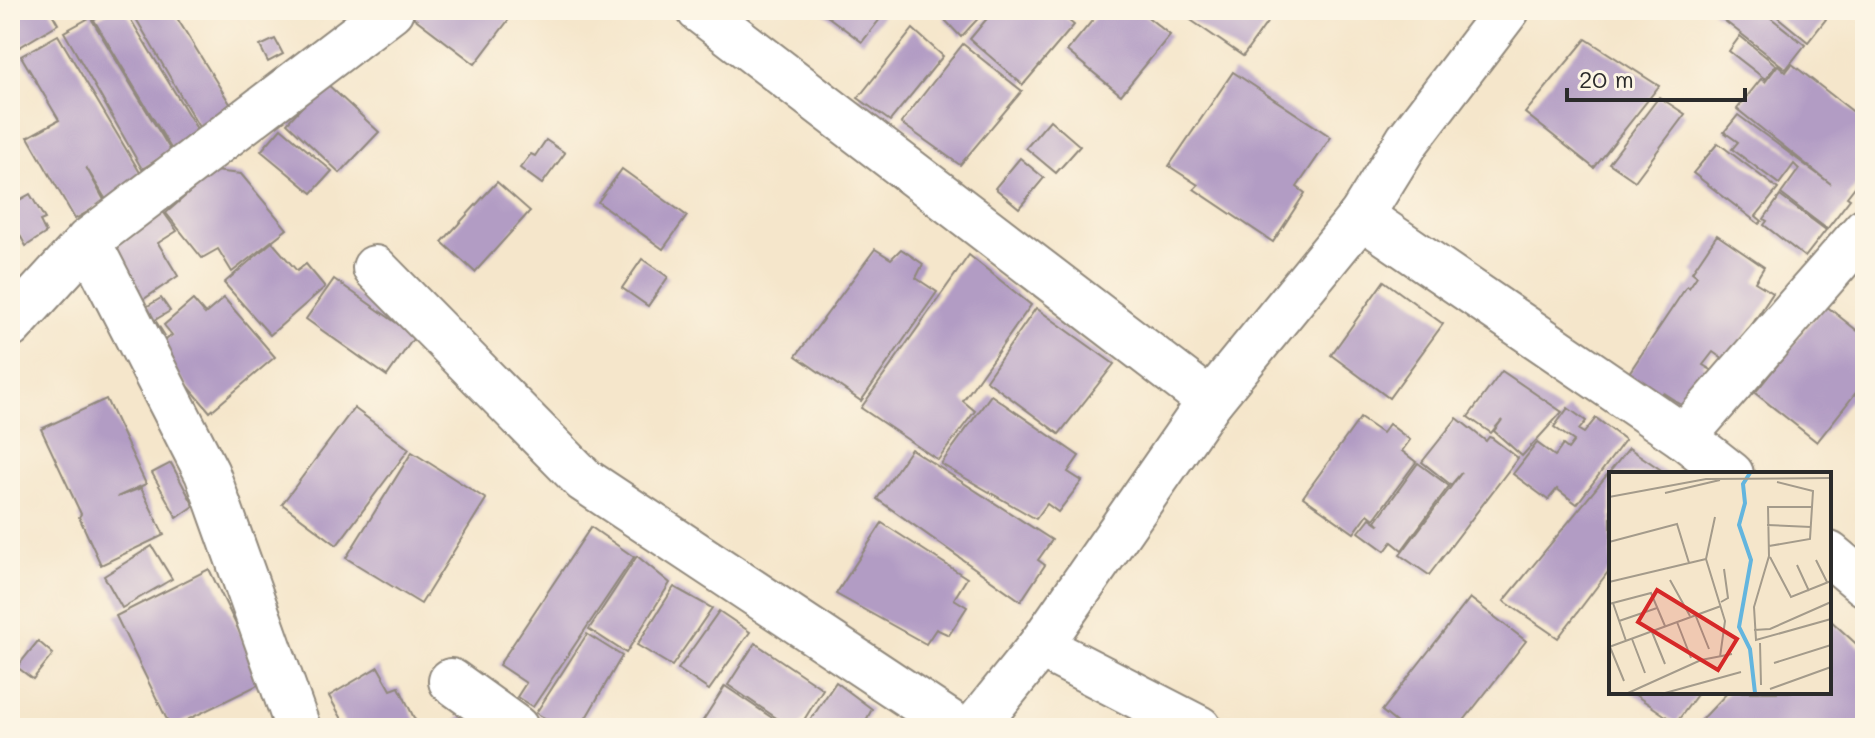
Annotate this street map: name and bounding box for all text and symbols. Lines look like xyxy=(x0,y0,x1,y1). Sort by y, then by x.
scale bar xyxy=(1567,52,1745,102)
text: 20 m xyxy=(1579,63,1634,94)
inset map xyxy=(1609,472,1831,694)

